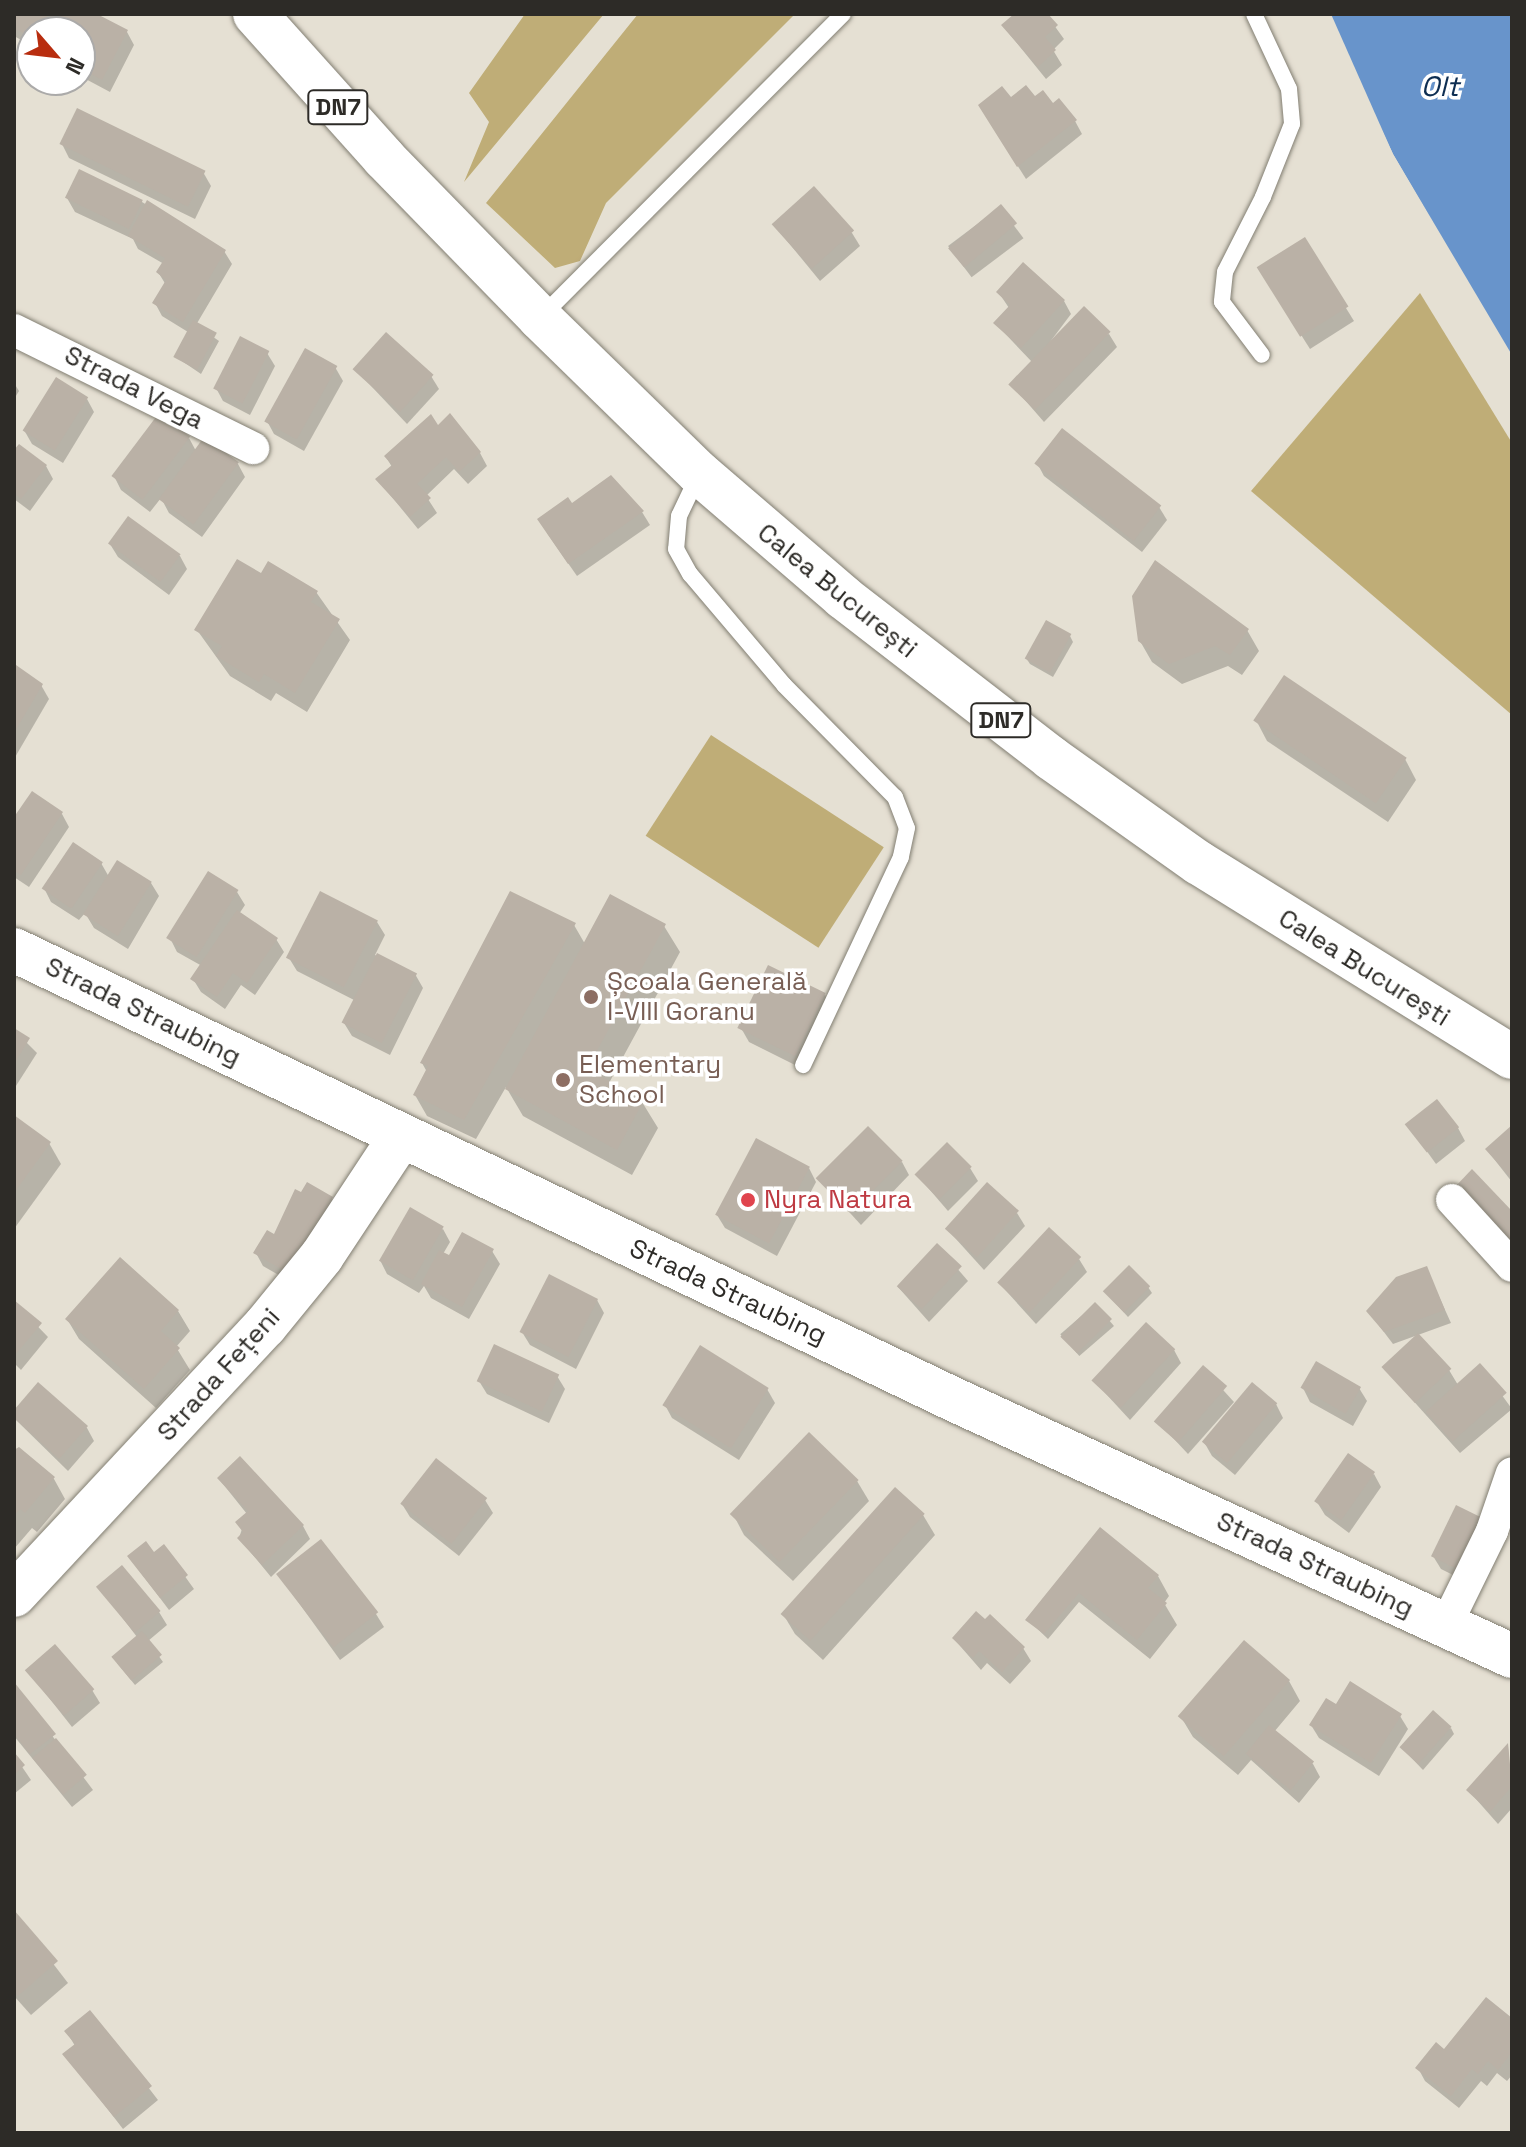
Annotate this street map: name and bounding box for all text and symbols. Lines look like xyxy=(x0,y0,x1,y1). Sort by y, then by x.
north arrow xyxy=(16,16,96,96)
text: N xyxy=(60,53,91,79)
water label: Olt xyxy=(1421,69,1459,103)
road number: DN7 xyxy=(306,87,370,127)
street label: Strada Vega xyxy=(59,340,209,436)
street label: Calea București xyxy=(751,517,923,665)
road number: DN7 xyxy=(969,700,1033,740)
street label: Calea București xyxy=(1273,903,1455,1033)
street label: Strada Straubing xyxy=(40,951,246,1073)
place label: Școala Generală I-VIII Goranu xyxy=(607,966,807,1028)
marker: Școala Generală I-VIII Goranu xyxy=(582,988,600,1006)
place label: Elementary School xyxy=(579,1049,721,1110)
marker: Elementary School xyxy=(554,1071,572,1089)
place label: Nyra Natura xyxy=(764,1184,912,1216)
marker: Nyra Natura xyxy=(739,1191,757,1209)
street label: Strada Straubing xyxy=(625,1233,831,1351)
street label: Strada Fețeni xyxy=(151,1302,287,1448)
street label: Strada Straubing xyxy=(1212,1506,1418,1624)

